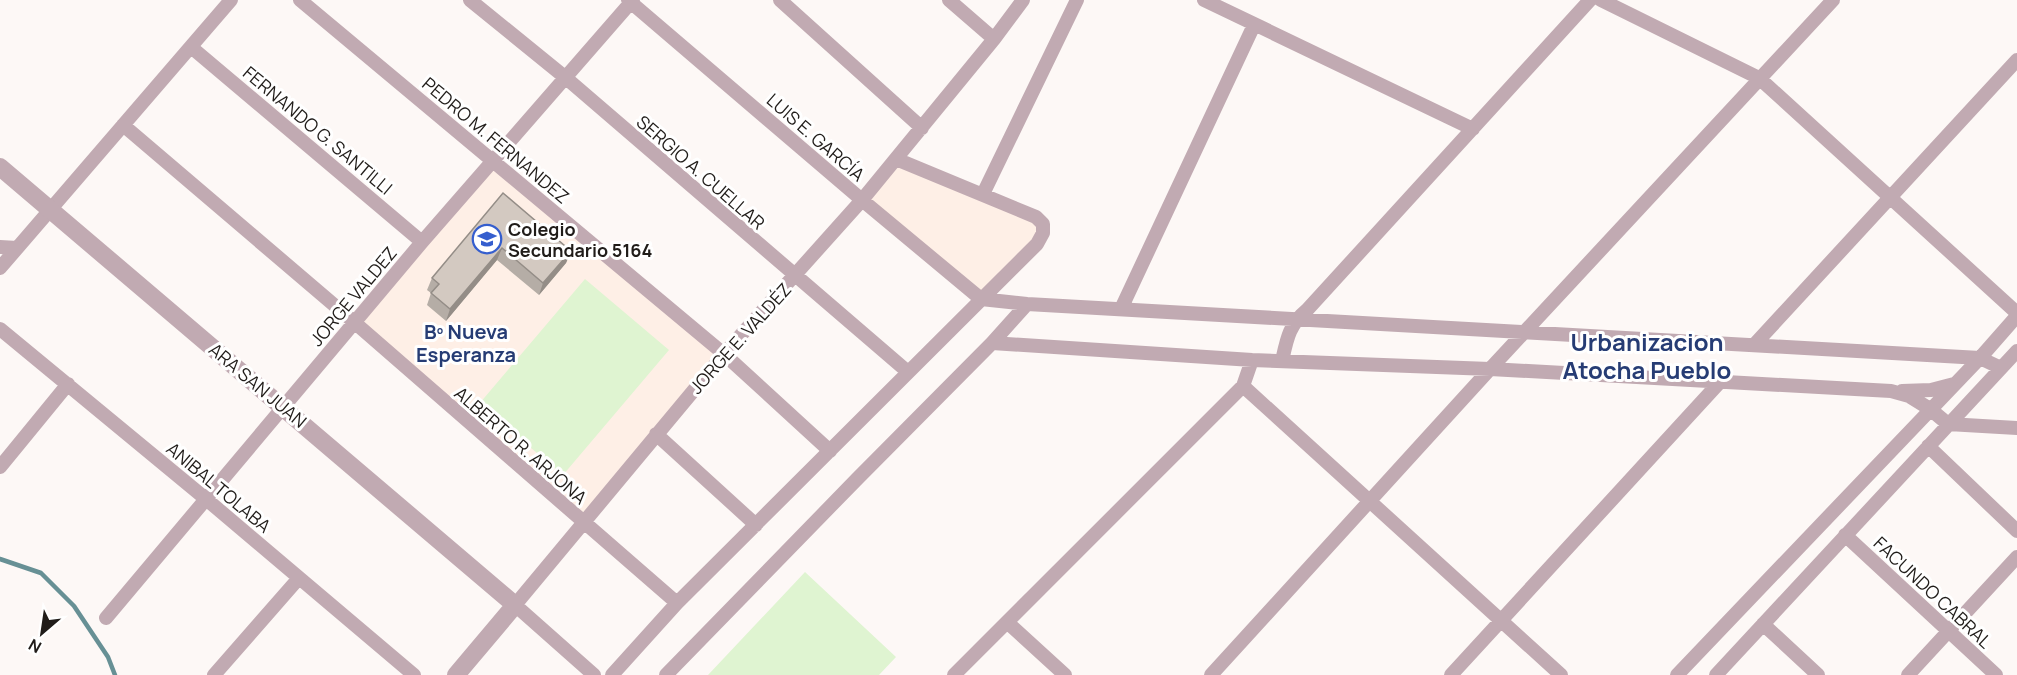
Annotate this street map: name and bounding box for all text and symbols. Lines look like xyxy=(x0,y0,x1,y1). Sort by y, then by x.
street label: FERNANDO G. SANTILLI xyxy=(238,60,398,200)
street label: PEDRO M. FERNANDEZ xyxy=(418,71,574,209)
street label: LUIS E. GARCÍA xyxy=(762,88,871,187)
street label: SERGIO A. CUELLAR xyxy=(632,110,770,234)
place label: Colegio Secundario 5164 xyxy=(508,217,652,262)
school or university icon: Colegio Secundario 5164 xyxy=(471,223,503,255)
street label: JORGE VALDEZ xyxy=(304,241,402,351)
street label: JORGE E. VALDÉZ xyxy=(684,277,796,399)
district label: Bº Nueva Esperanza xyxy=(416,318,516,368)
district label: Urbanizacion Atocha Pueblo xyxy=(1563,325,1731,386)
street label: ARA SAN JUAN xyxy=(204,337,312,433)
street label: ALBERTO R. ARJONA xyxy=(450,381,593,510)
street label: ANIBAL TOLABA xyxy=(162,436,277,538)
street label: FACUNDO CABRAL xyxy=(1869,531,1997,653)
north arrow xyxy=(12,603,72,663)
text: N xyxy=(24,634,45,659)

